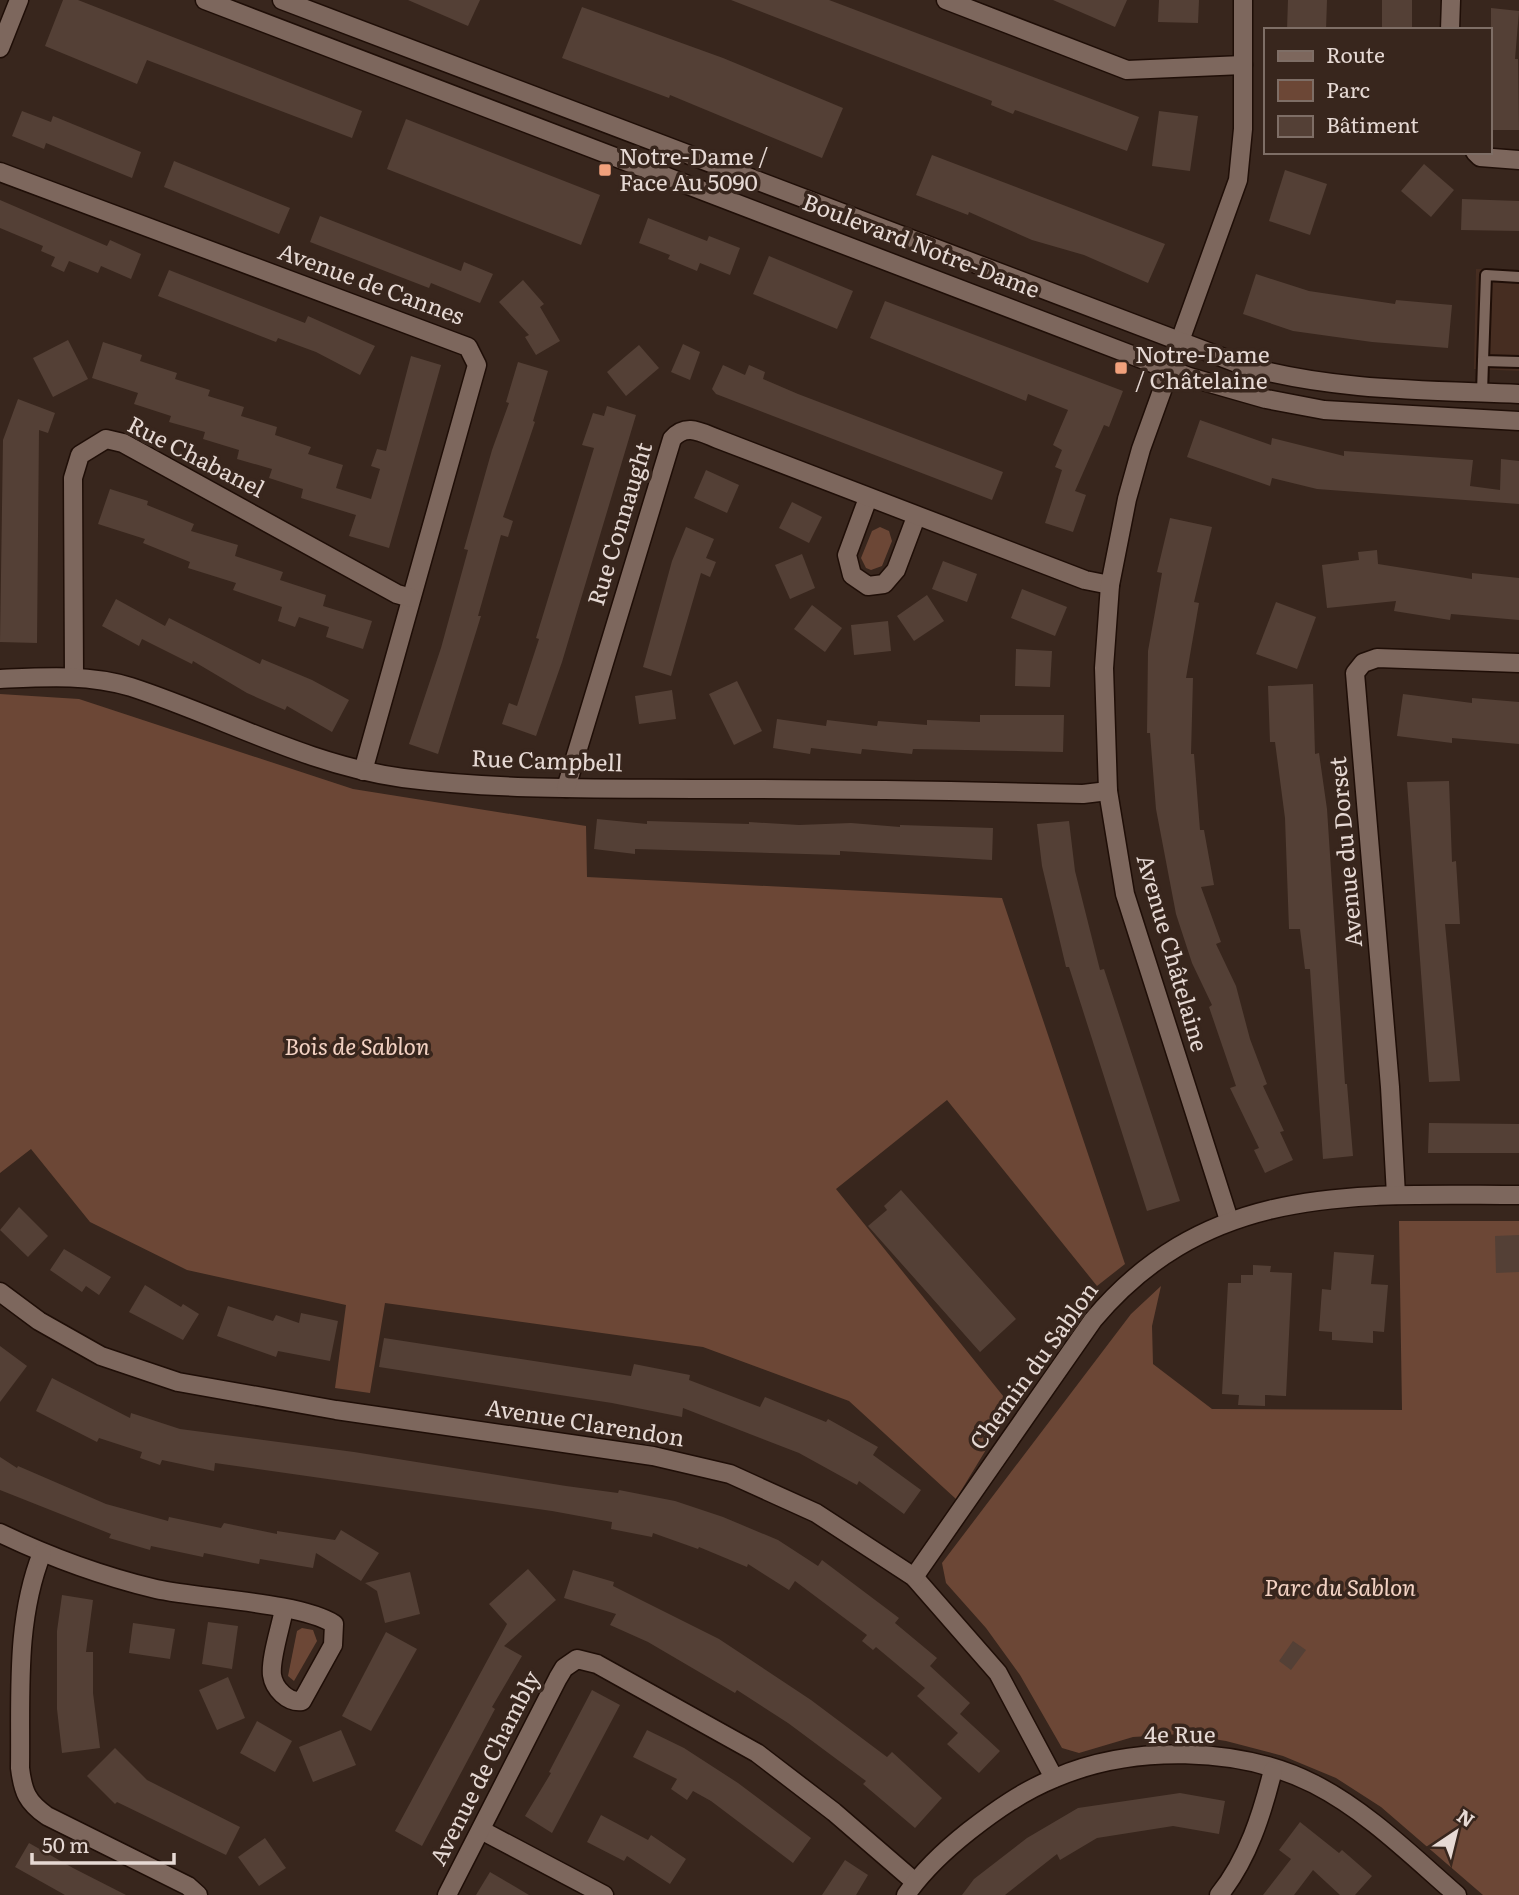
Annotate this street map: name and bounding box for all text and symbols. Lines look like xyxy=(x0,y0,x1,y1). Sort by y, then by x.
legend xyxy=(1264,28,1491,154)
text: Route xyxy=(1326,38,1385,69)
text: Parc xyxy=(1326,73,1370,104)
text: Bâtiment xyxy=(1326,108,1419,139)
place label: Notre-Dame / Face Au 5090 xyxy=(619,138,768,198)
marker: Notre-Dame / Face Au 5090 xyxy=(597,162,613,178)
street label: Boulevard Notre-Dame xyxy=(798,183,1045,305)
street label: Avenue de Cannes xyxy=(274,233,470,332)
place label: Notre-Dame / Châtelaine xyxy=(1135,336,1270,396)
marker: Notre-Dame / Châtelaine xyxy=(1113,360,1129,376)
street label: Rue Chabanel xyxy=(122,406,272,505)
street label: Rue Connaught xyxy=(577,437,659,609)
street label: Rue Campbell xyxy=(471,739,624,779)
street label: Avenue du Dorset xyxy=(1319,755,1369,949)
street label: Avenue Châtelaine xyxy=(1130,850,1218,1055)
park label: Bois de Sablon xyxy=(284,1028,430,1062)
street label: Chemin du Sablon xyxy=(960,1274,1105,1456)
street label: Avenue Clarendon xyxy=(483,1389,687,1454)
park label: Parc du Sablon xyxy=(1264,1569,1416,1603)
street label: Avenue de Chambly xyxy=(419,1663,547,1870)
street label: 4e Rue xyxy=(1144,1716,1216,1750)
north arrow xyxy=(1421,1797,1491,1867)
text: N xyxy=(1452,1801,1481,1833)
scale bar xyxy=(32,1822,173,1866)
text: 50 m xyxy=(42,1828,89,1859)

